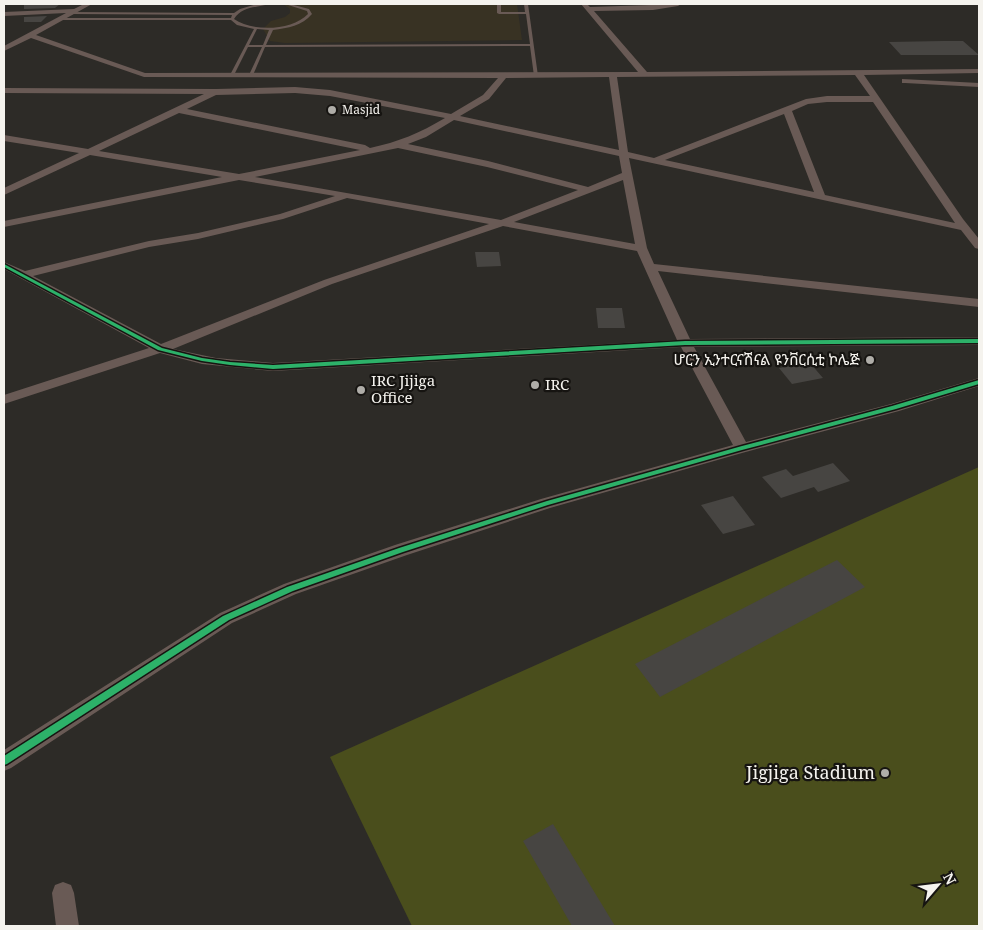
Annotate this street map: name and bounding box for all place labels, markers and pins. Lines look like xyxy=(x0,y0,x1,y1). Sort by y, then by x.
place label: Masjid xyxy=(342,101,381,118)
marker: Masjid xyxy=(326,104,338,116)
place label: ሆርን ኢንተርናሽናል ዩንቨርሲቲ ኮሌጅ xyxy=(673,349,861,369)
marker: ሆርን ኢንተርናሽናል ዩንቨርሲቲ ኮሌጅ xyxy=(864,354,876,366)
place label: IRC Jijiga Office xyxy=(371,370,435,407)
place label: IRC xyxy=(545,374,569,394)
marker: IRC xyxy=(529,379,541,391)
marker: IRC Jijiga Office xyxy=(355,384,367,396)
place label: Jigjiga Stadium xyxy=(745,760,875,784)
marker: Jigjiga Stadium xyxy=(879,767,891,779)

